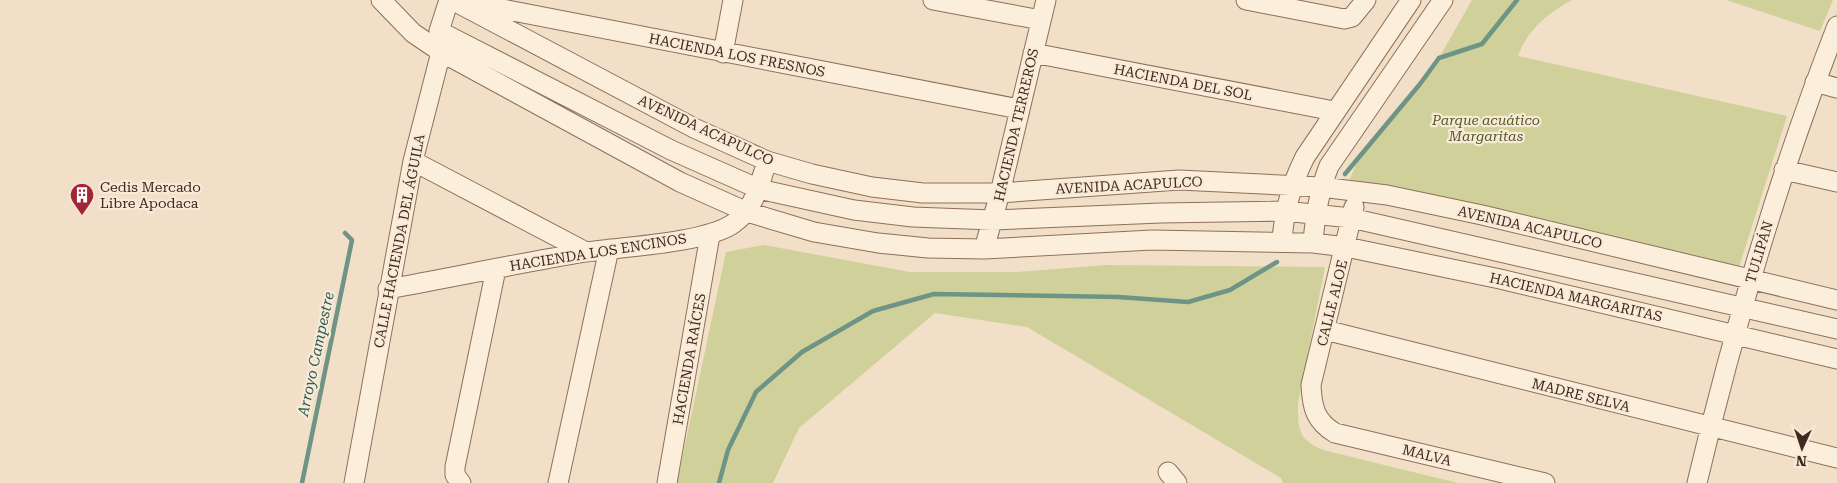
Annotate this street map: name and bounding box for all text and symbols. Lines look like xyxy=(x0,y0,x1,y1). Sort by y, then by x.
street label: HACIENDA LOS FRESNOS xyxy=(647,30,827,80)
street label: HACIENDA TERREROS xyxy=(991,47,1041,203)
street label: HACIENDA DEL SOL xyxy=(1112,61,1254,103)
street label: AVENIDA ACAPULCO xyxy=(636,92,776,168)
park label: Parque acuático Margaritas xyxy=(1431,112,1540,144)
street label: CALLE HACIENDA DEL ÁGUILA xyxy=(370,132,428,349)
street label: AVENIDA ACAPULCO xyxy=(1055,173,1203,197)
place label: Cedis Mercado Libre Apodaca xyxy=(100,179,201,211)
building icon: Cedis Mercado Libre Apodaca xyxy=(69,182,95,216)
street label: AVENIDA ACAPULCO xyxy=(1456,203,1604,251)
street label: TULIPÁN xyxy=(1742,219,1776,285)
street label: HACIENDA LOS ENCINOS xyxy=(508,230,688,274)
street label: CALLE ALOE xyxy=(1314,258,1350,348)
street label: HACIENDA MARGARITAS xyxy=(1488,269,1664,325)
water label: Arroyo Campestre xyxy=(294,290,338,419)
street label: HACIENDA RAÍCES xyxy=(670,292,708,426)
street label: MADRE SELVA xyxy=(1530,375,1632,415)
north arrow xyxy=(1777,423,1827,473)
street label: MALVA xyxy=(1401,441,1453,469)
text: N xyxy=(1795,453,1807,469)

